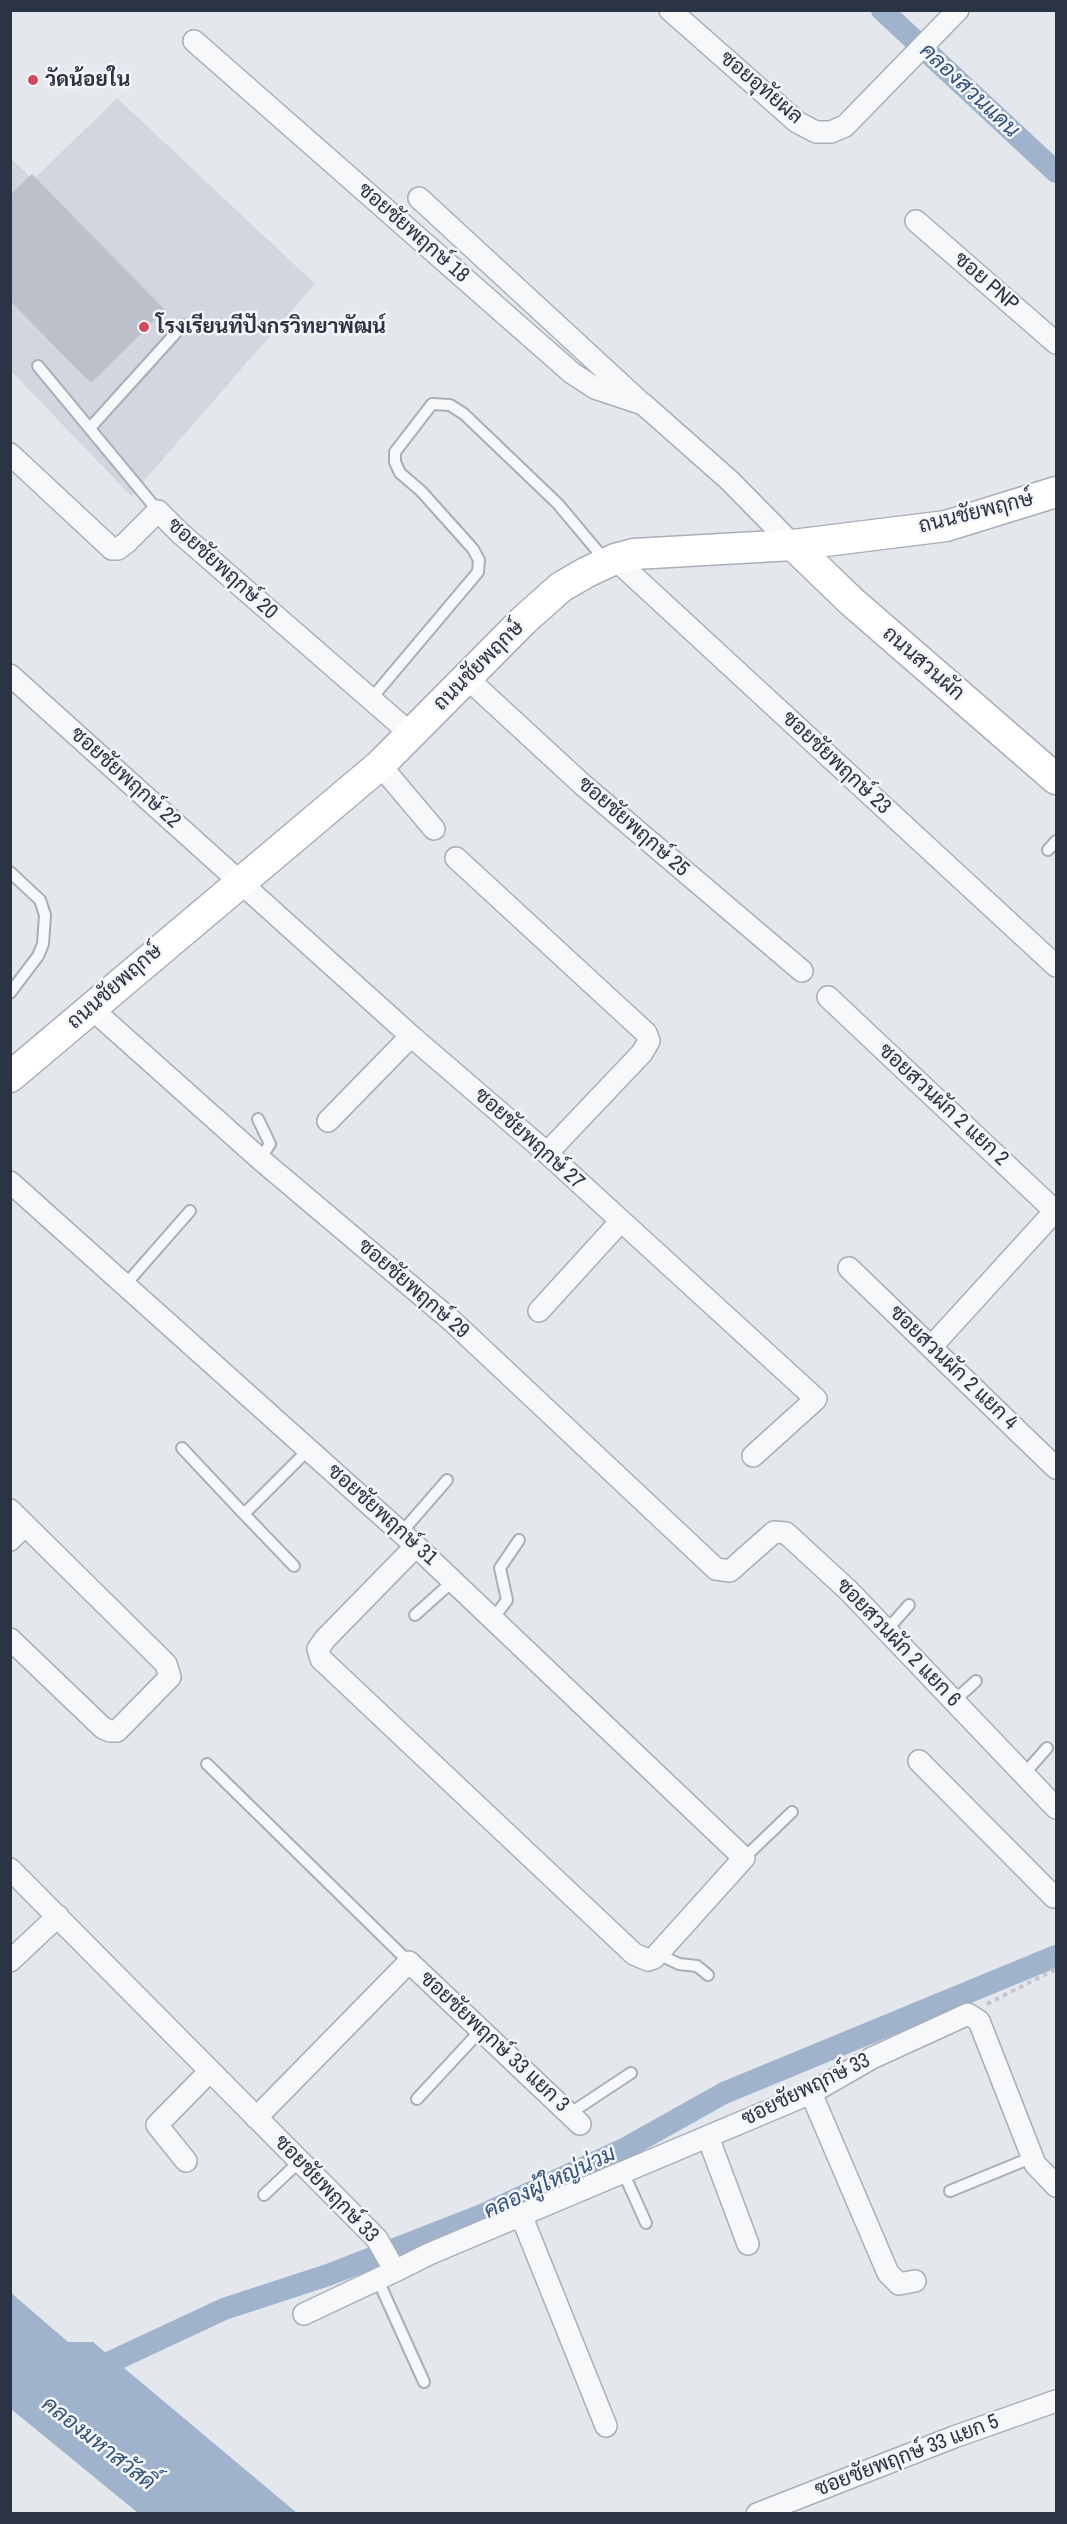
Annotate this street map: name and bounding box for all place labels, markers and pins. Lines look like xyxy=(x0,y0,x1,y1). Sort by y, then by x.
place label: วัดน้อยใน xyxy=(45,67,130,93)
marker: วัดน้อยใน xyxy=(26,73,40,87)
place label: โรงเรียนทีปังกรวิทยาพัฒน์ xyxy=(156,314,386,340)
marker: โรงเรียนทีปังกรวิทยาพัฒน์ xyxy=(137,320,151,334)

